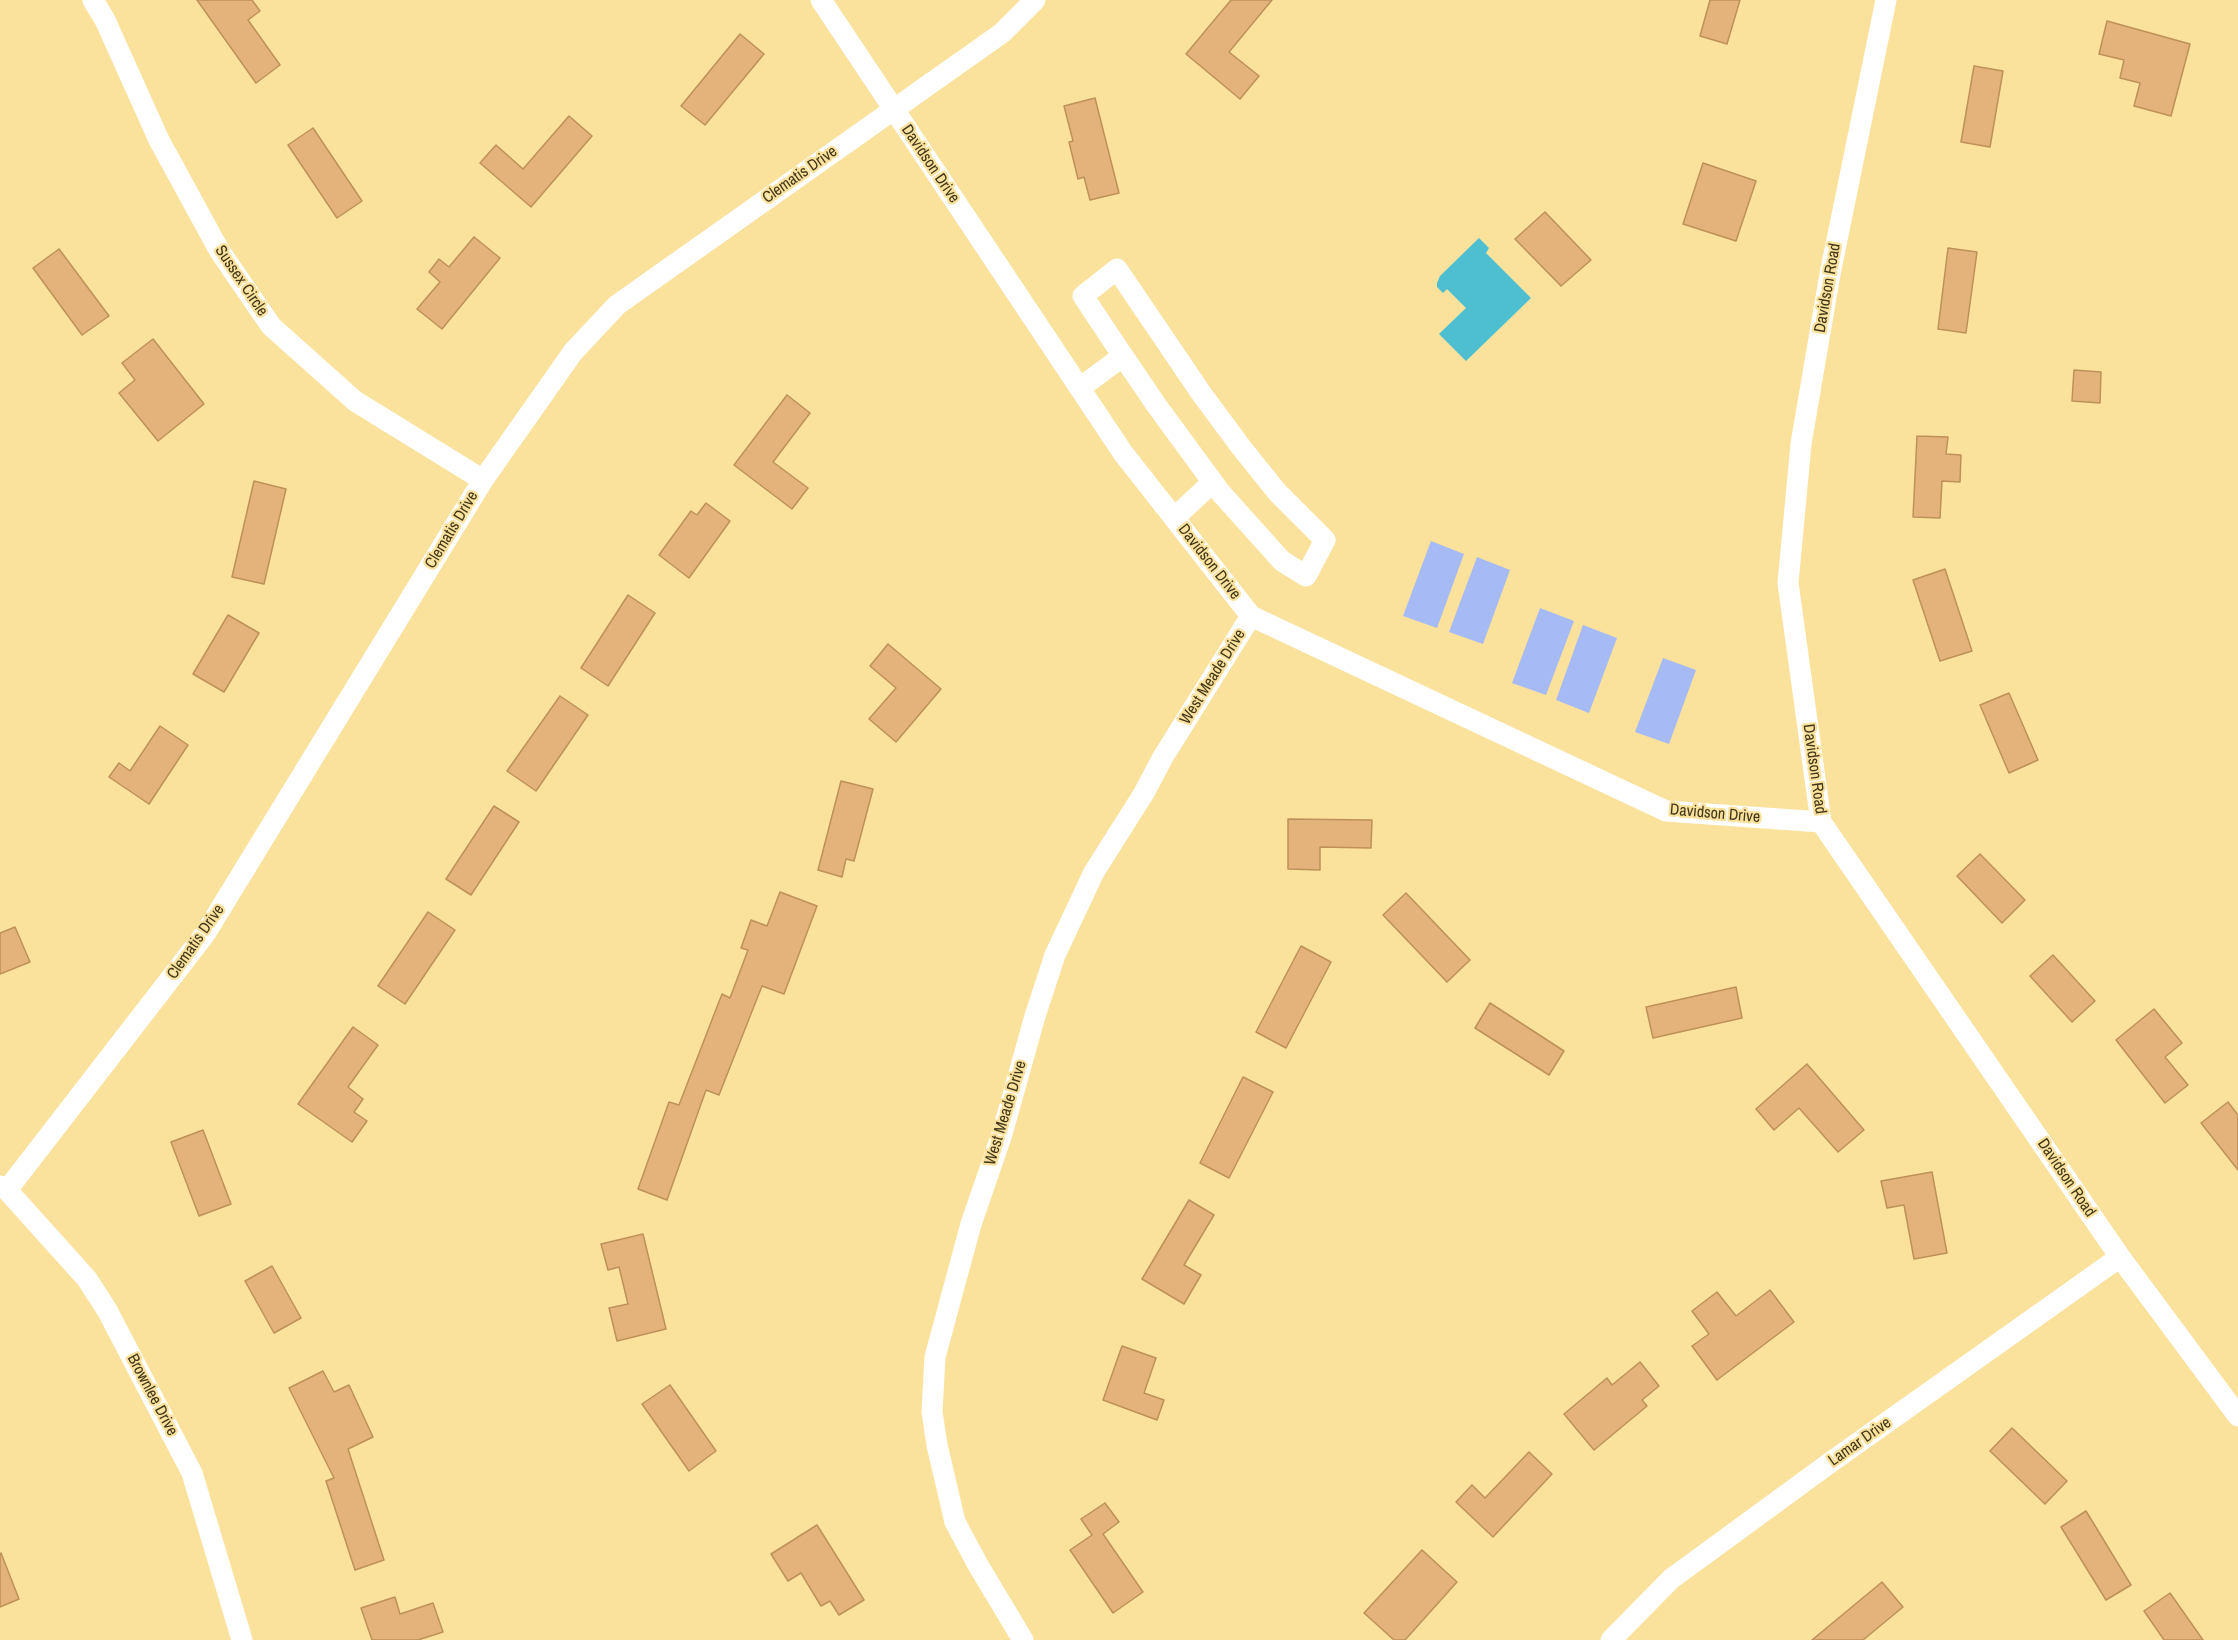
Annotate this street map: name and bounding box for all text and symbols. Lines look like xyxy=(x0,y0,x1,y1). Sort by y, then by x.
street label: Davidson Drive xyxy=(897,121,963,207)
street label: Clematis Drive xyxy=(759,142,841,208)
street label: Sussex Circle xyxy=(210,242,272,320)
street label: Davidson Road xyxy=(1811,242,1845,334)
street label: Clematis Drive xyxy=(421,488,483,572)
street label: Davidson Drive xyxy=(1174,520,1244,604)
street label: West Meade Drive xyxy=(1176,626,1250,728)
street label: Davidson Road xyxy=(1798,723,1830,815)
street label: Davidson Drive xyxy=(1669,800,1761,828)
street label: Clematis Drive xyxy=(163,901,229,983)
street label: West Meade Drive xyxy=(981,1058,1031,1168)
street label: Davidson Road xyxy=(2033,1135,2099,1221)
street label: Brownlee Drive xyxy=(122,1351,182,1439)
street label: Lamar Drive xyxy=(1825,1413,1895,1471)

